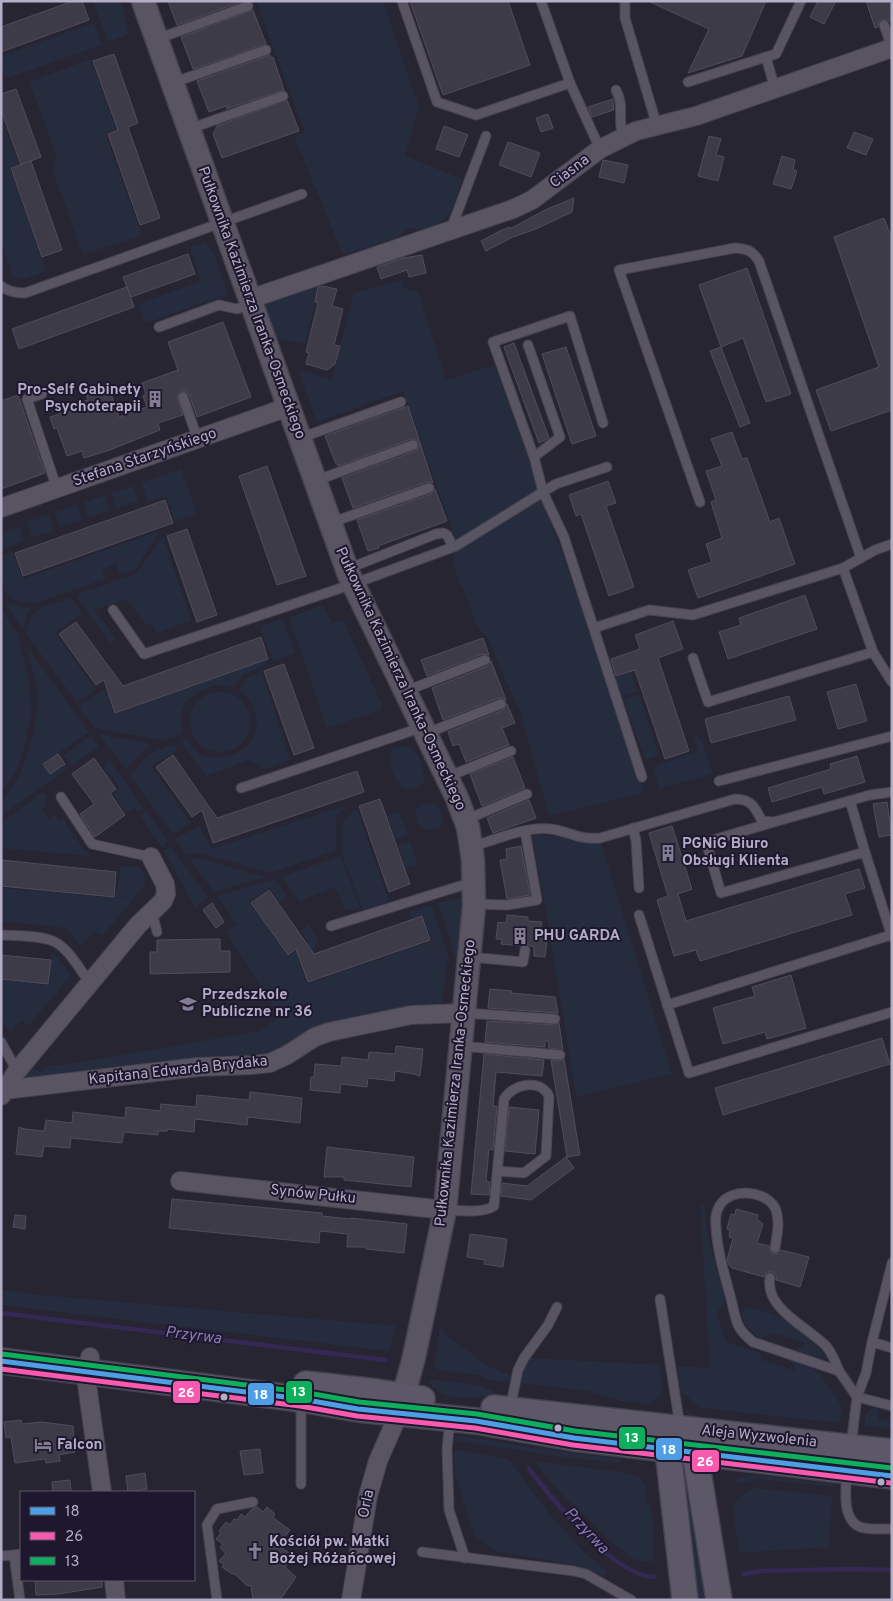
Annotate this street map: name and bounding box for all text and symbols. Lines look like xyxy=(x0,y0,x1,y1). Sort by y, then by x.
street label: Ciasna xyxy=(546,151,594,193)
street label: Pułkownika Kazimierza Iranka-Osmeckiego xyxy=(193,164,309,442)
place label: Pro-Self Gabinety Psychoterapii xyxy=(17,381,141,417)
building icon: Pro-Self Gabinety Psychoterapii xyxy=(145,389,165,409)
street label: Stefana Starzyńskiego xyxy=(71,424,219,492)
street label: Pułkownika Kazimierza Iranka-Osmeckiego xyxy=(330,544,470,814)
place label: PGNiG Biuro Obsługi Klienta xyxy=(682,835,789,871)
building icon: PGNiG Biuro Obsługi Klienta xyxy=(658,843,678,863)
building icon: PHU GARDA xyxy=(510,926,530,946)
place label: PHU GARDA xyxy=(534,927,620,946)
street label: Pułkownika Kazimierza Iranka-Osmeckiego xyxy=(431,938,481,1228)
place label: Przedszkole Publiczne nr 36 xyxy=(202,986,312,1022)
school or university icon: Przedszkole Publiczne nr 36 xyxy=(178,994,198,1014)
street label: Kapitana Edwarda Brydaka xyxy=(88,1052,268,1090)
street label: Synów Pułku xyxy=(269,1181,357,1209)
water label: Przyrwa xyxy=(164,1323,223,1349)
line badge: 26 xyxy=(172,1380,201,1404)
line badge: 13 xyxy=(285,1380,313,1404)
line badge: 18 xyxy=(247,1382,275,1406)
text: 13 xyxy=(292,1384,306,1401)
text: 26 xyxy=(177,1385,195,1402)
text: 18 xyxy=(254,1387,268,1404)
unlabelled marker xyxy=(219,1392,229,1402)
street label: Aleja Wyzwolenia xyxy=(700,1421,818,1453)
unlabelled marker xyxy=(553,1423,563,1433)
line badge: 13 xyxy=(618,1426,646,1450)
text: 13 xyxy=(625,1430,639,1447)
hotel icon: Falcon xyxy=(33,1435,53,1455)
place label: Falcon xyxy=(57,1436,102,1455)
line badge: 18 xyxy=(655,1437,683,1461)
text: 18 xyxy=(662,1442,676,1459)
line badge: 26 xyxy=(691,1449,720,1473)
text: 26 xyxy=(696,1454,714,1471)
unlabelled marker xyxy=(876,1477,886,1487)
street label: Orla xyxy=(355,1488,379,1520)
legend xyxy=(20,1491,195,1581)
text: 18 xyxy=(65,1503,80,1522)
water label: Przyrwa xyxy=(559,1503,613,1559)
text: 26 xyxy=(65,1528,83,1547)
place label: Kościół pw. Matki Bożej Różańcowej xyxy=(269,1533,396,1569)
church icon: Kościół pw. Matki Bożej Różańcowej xyxy=(245,1541,265,1561)
text: 13 xyxy=(65,1553,80,1572)

